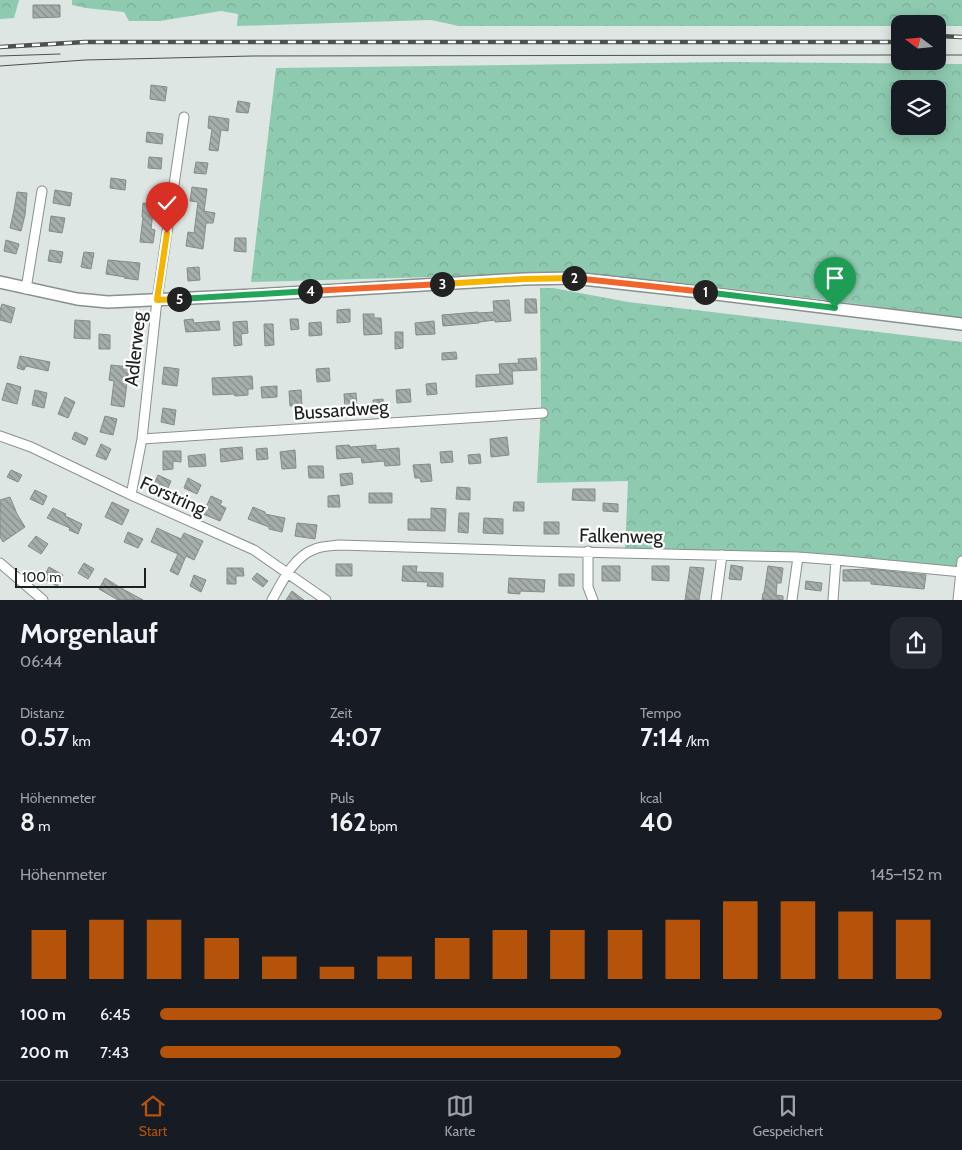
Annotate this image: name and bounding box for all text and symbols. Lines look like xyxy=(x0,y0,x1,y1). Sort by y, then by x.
north arrow xyxy=(891,15,946,70)
map controls xyxy=(891,15,946,135)
button: layers xyxy=(891,80,946,135)
pin xyxy=(146,182,188,233)
icon: check xyxy=(153,189,181,217)
pin xyxy=(814,257,856,308)
icon: arrive xyxy=(821,264,849,292)
pin: 2 xyxy=(562,266,586,290)
text: 2 xyxy=(571,269,578,287)
pin: 3 xyxy=(430,272,454,296)
text: 3 xyxy=(439,275,446,293)
pin: 4 xyxy=(298,278,322,304)
pin: 1 xyxy=(692,280,718,304)
text: 4 xyxy=(306,282,315,300)
text: 1 xyxy=(703,283,708,301)
pin: 5 xyxy=(166,286,192,312)
text: 5 xyxy=(176,290,183,308)
street label: Adlerweg xyxy=(120,310,150,388)
street label: Bussardweg xyxy=(293,395,390,425)
street label: Forstring xyxy=(136,471,210,521)
street label: Falkenweg xyxy=(579,524,664,548)
scale bar xyxy=(15,565,146,588)
text: 100 m xyxy=(22,568,62,586)
text: Morgenlauf xyxy=(20,616,158,650)
button: share xyxy=(890,617,942,669)
text: 06:44 xyxy=(20,652,62,671)
text: Distanz xyxy=(20,704,65,722)
text: Zeit xyxy=(330,704,352,722)
text: Tempo xyxy=(640,704,681,722)
text: 0.57 xyxy=(20,722,69,752)
text: 4:07 xyxy=(330,722,381,752)
text: 7:14 xyxy=(640,722,683,752)
text: km xyxy=(69,732,91,750)
text: /km xyxy=(683,732,709,750)
text: Höhenmeter xyxy=(20,789,96,807)
text: Puls xyxy=(330,789,354,807)
text: kcal xyxy=(640,789,662,807)
text: 8 xyxy=(20,807,35,837)
text: 162 xyxy=(330,807,367,837)
text: 40 xyxy=(640,807,673,837)
text: m xyxy=(35,817,51,835)
text: bpm xyxy=(367,817,398,835)
text: Höhenmeter xyxy=(20,865,106,884)
text: 145–152 m xyxy=(871,865,942,884)
text: 100 m xyxy=(20,1005,66,1024)
text: 6:45 xyxy=(100,1005,130,1024)
text: 200 m xyxy=(20,1043,69,1062)
text: 7:43 xyxy=(100,1043,129,1062)
tab: Start xyxy=(139,1092,167,1140)
tab: Karte xyxy=(445,1092,475,1140)
tab: Gespeichert xyxy=(753,1092,823,1140)

